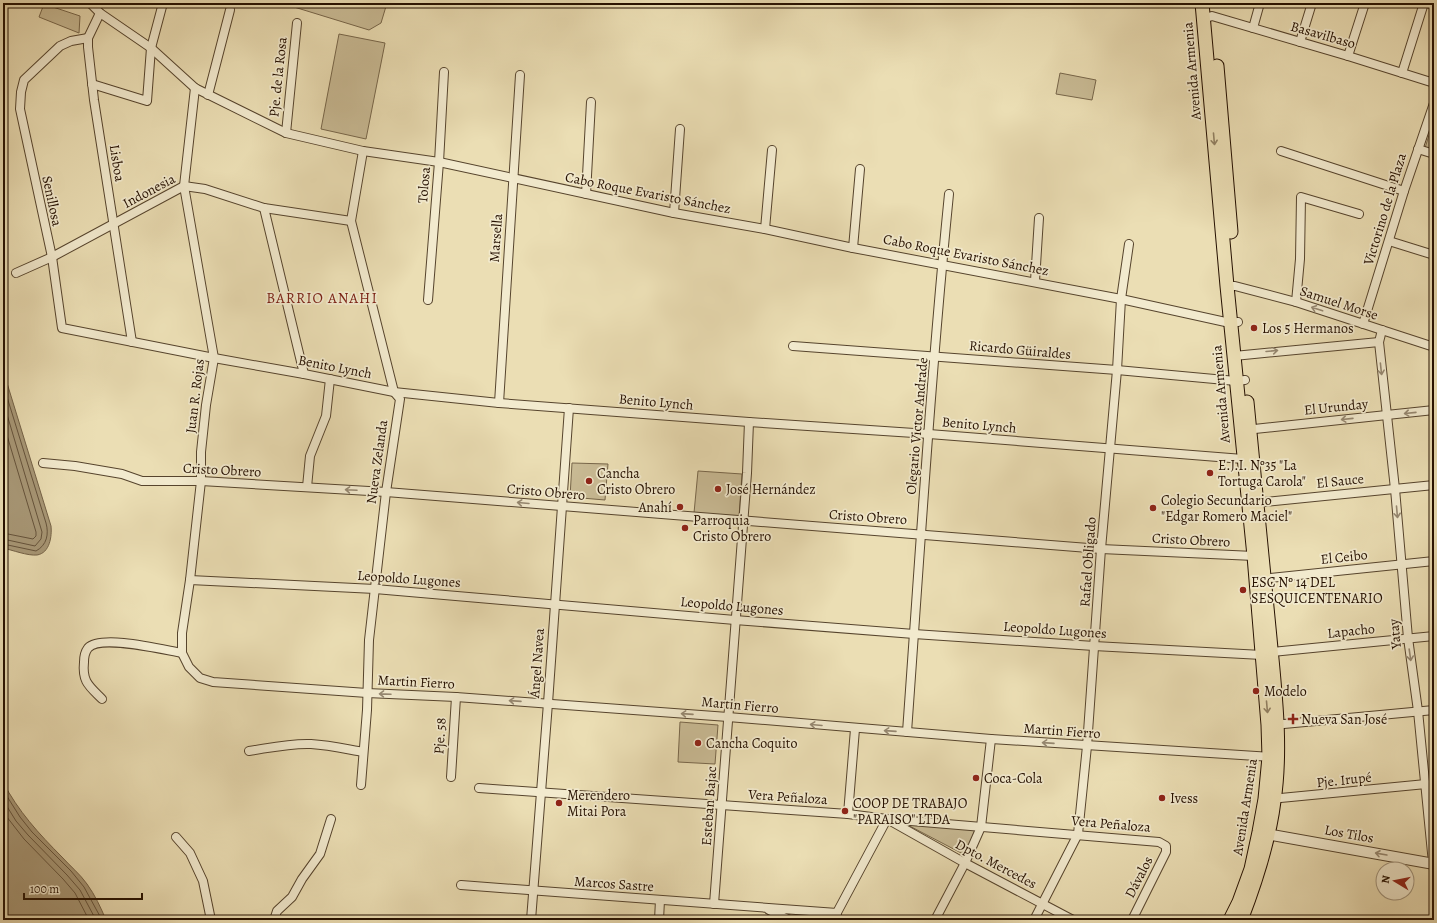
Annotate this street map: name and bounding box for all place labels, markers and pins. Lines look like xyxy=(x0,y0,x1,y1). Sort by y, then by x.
place label: Los 5 Hermanos xyxy=(1262,319,1354,338)
marker: Los 5 Hermanos xyxy=(1249,323,1259,333)
place label: E.J.I. Nº35 "La Tortuga Carola" xyxy=(1218,456,1306,491)
place label: Cancha Cristo Obrero xyxy=(597,464,675,499)
marker: E.J.I. Nº35 "La Tortuga Carola" xyxy=(1205,468,1215,478)
marker: Cancha Cristo Obrero xyxy=(584,476,594,486)
place label: José Hernández xyxy=(726,480,816,499)
marker: José Hernández xyxy=(713,484,723,494)
place label: Colegio Secundario "Edgar Romero Maciel" xyxy=(1161,491,1292,526)
place label: Anahí xyxy=(637,498,672,517)
marker: Anahí xyxy=(675,502,685,512)
marker: Colegio Secundario "Edgar Romero Maciel" xyxy=(1148,503,1158,513)
place label: Parroquia Cristo Obrero xyxy=(693,511,771,546)
marker: Parroquia Cristo Obrero xyxy=(680,523,690,533)
place label: ESC Nº 14 DEL SESQUICENTENARIO xyxy=(1251,573,1383,608)
marker: ESC Nº 14 DEL SESQUICENTENARIO xyxy=(1238,585,1248,595)
place label: Modelo xyxy=(1264,682,1307,701)
marker: Modelo xyxy=(1251,686,1261,696)
place label: Nueva San José xyxy=(1301,710,1387,729)
marker: Nueva San José xyxy=(1288,714,1298,724)
place label: Cancha Coquito xyxy=(706,734,797,753)
marker: Cancha Coquito xyxy=(693,738,703,748)
place label: Coca-Cola xyxy=(984,769,1043,788)
marker: Coca-Cola xyxy=(971,773,981,783)
place label: Merendero Mitai Pora xyxy=(567,786,630,821)
place label: Ivess xyxy=(1170,789,1198,808)
marker: Ivess xyxy=(1157,793,1167,803)
place label: COOP DE TRABAJO "PARAISO" LTDA xyxy=(853,794,968,829)
marker: Merendero Mitai Pora xyxy=(554,798,564,808)
marker: COOP DE TRABAJO "PARAISO" LTDA xyxy=(840,806,850,816)

